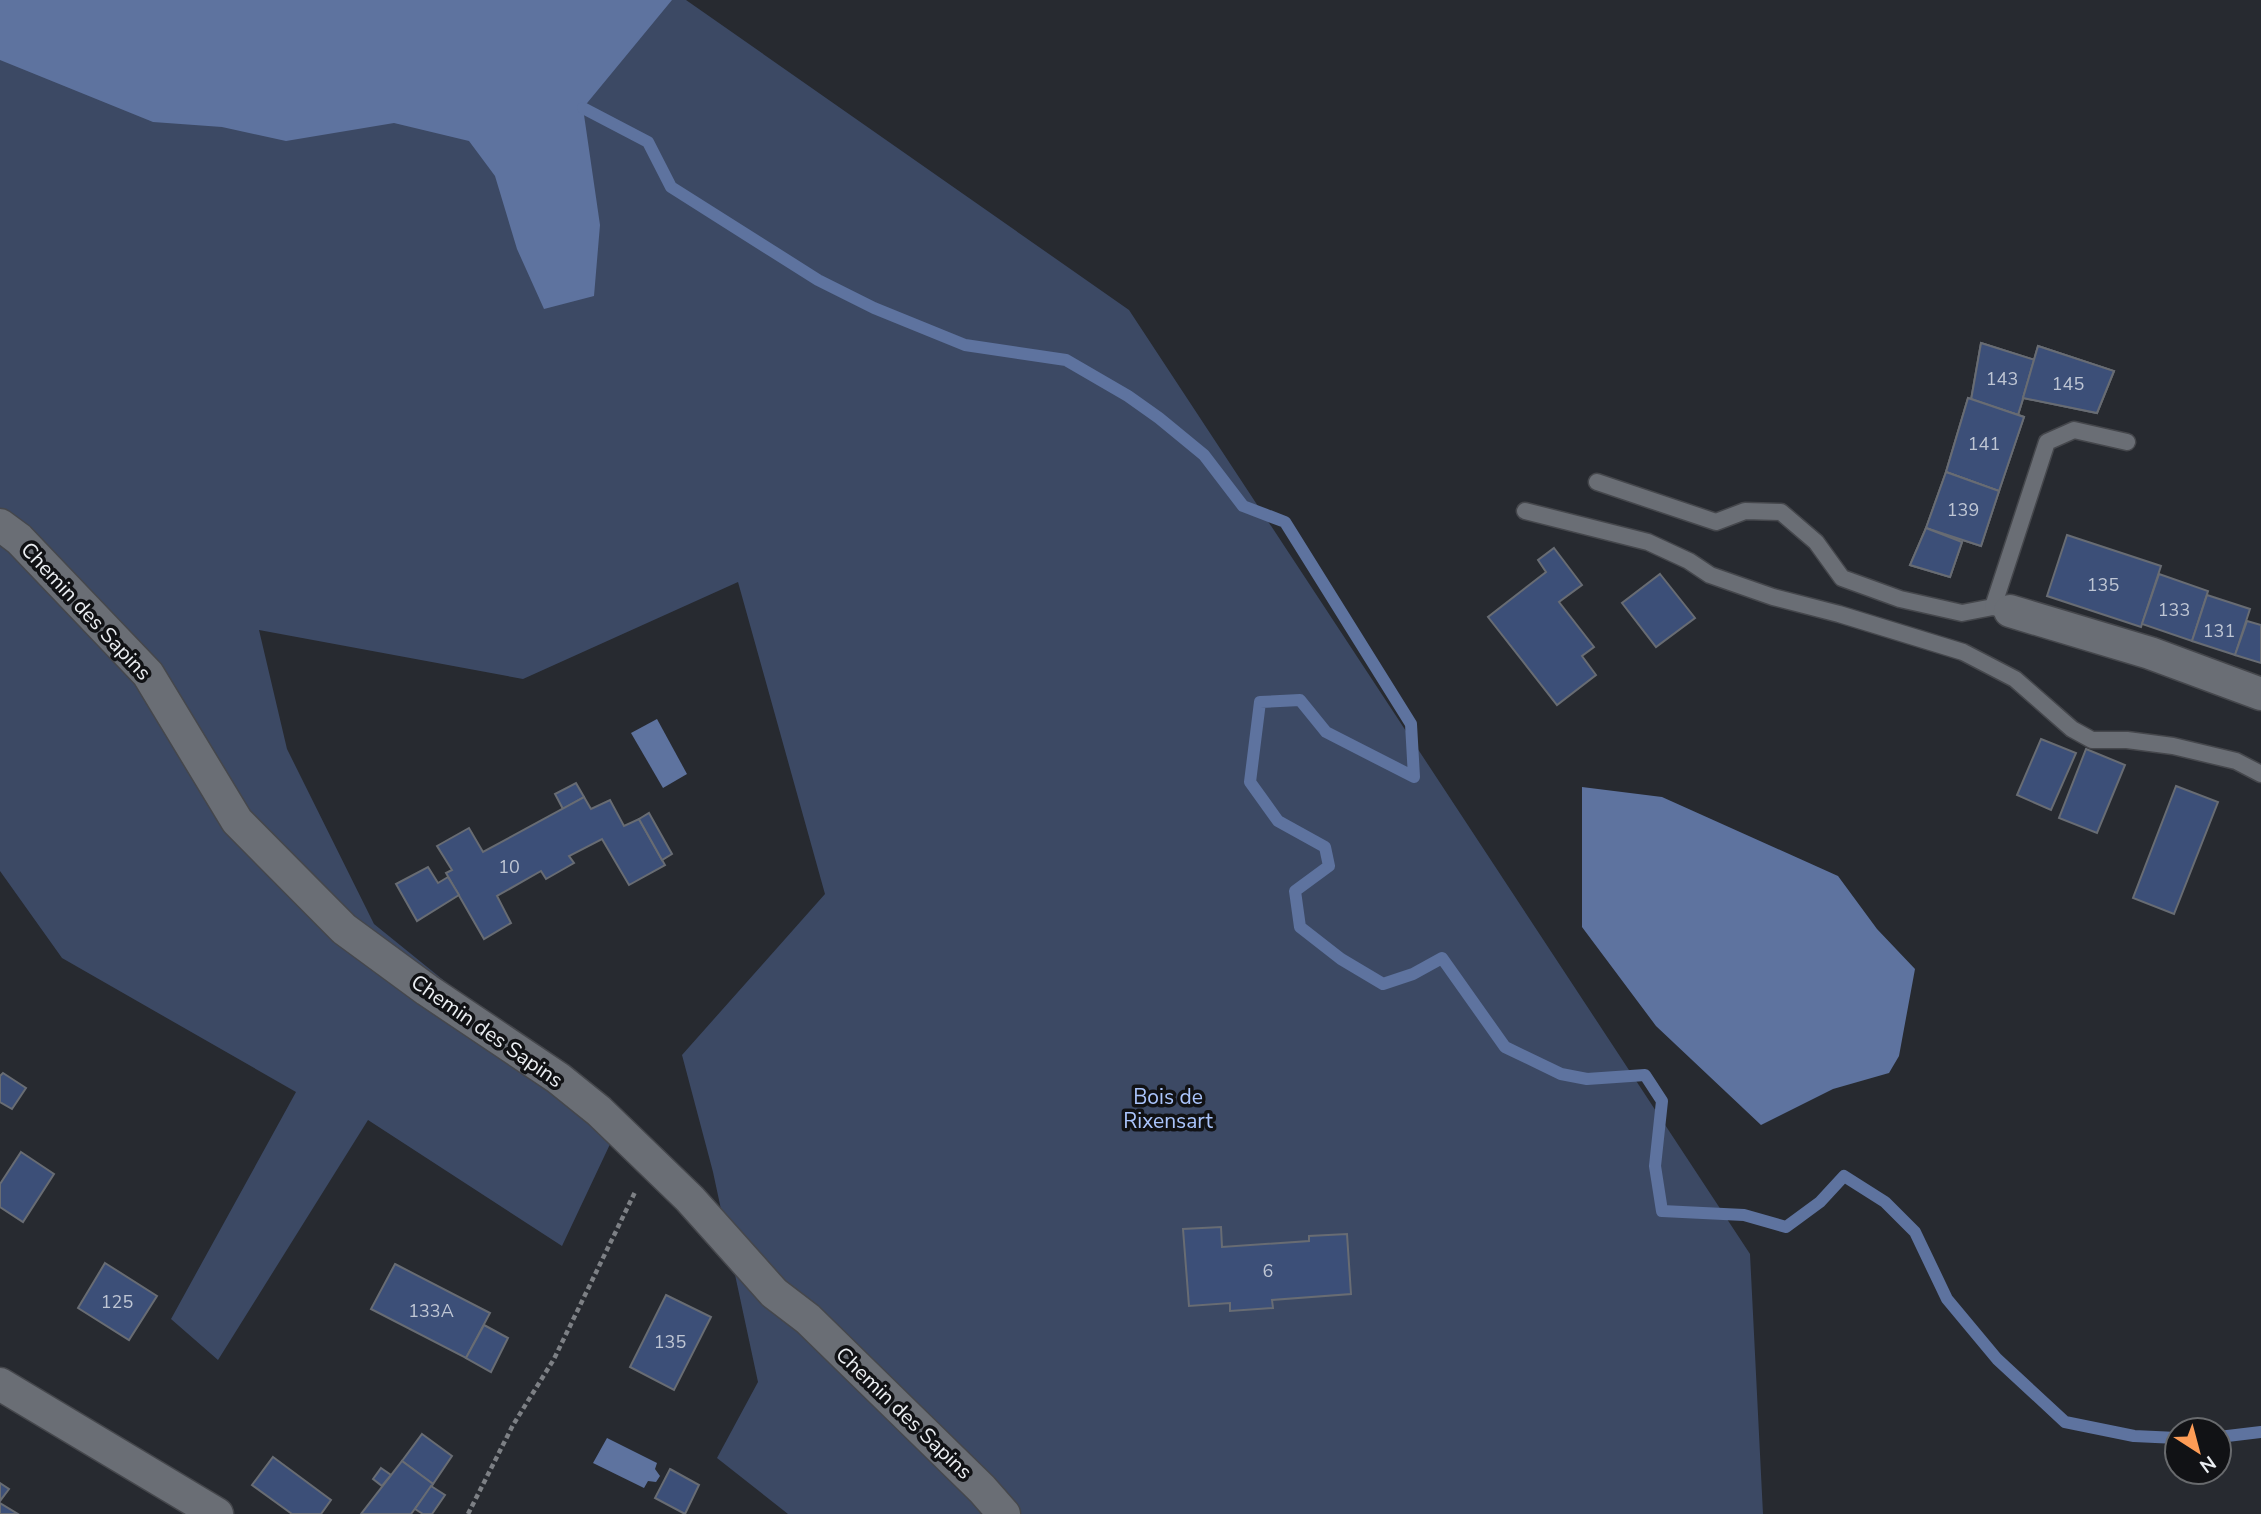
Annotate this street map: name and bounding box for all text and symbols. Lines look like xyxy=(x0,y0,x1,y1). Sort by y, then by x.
house number: 143 xyxy=(1986,367,2018,391)
house number: 145 xyxy=(2052,372,2084,396)
house number: 141 xyxy=(1968,432,2000,456)
house number: 139 xyxy=(1947,498,1979,522)
street label: Chemin des Sapins xyxy=(15,536,157,686)
house number: 135 xyxy=(2087,573,2119,597)
house number: 133 xyxy=(2158,598,2190,622)
house number: 131 xyxy=(2203,619,2235,643)
house number: 10 xyxy=(498,855,520,879)
street label: Chemin des Sapins xyxy=(405,968,569,1094)
park label: Bois de Rixensart xyxy=(1123,1083,1213,1135)
house number: 6 xyxy=(1263,1259,1273,1283)
house number: 125 xyxy=(101,1290,133,1314)
house number: 133A xyxy=(408,1299,454,1323)
house number: 135 xyxy=(654,1330,686,1354)
street label: Chemin des Sapins xyxy=(830,1341,978,1485)
north arrow xyxy=(2163,1416,2233,1486)
text: N xyxy=(2194,1449,2221,1479)

